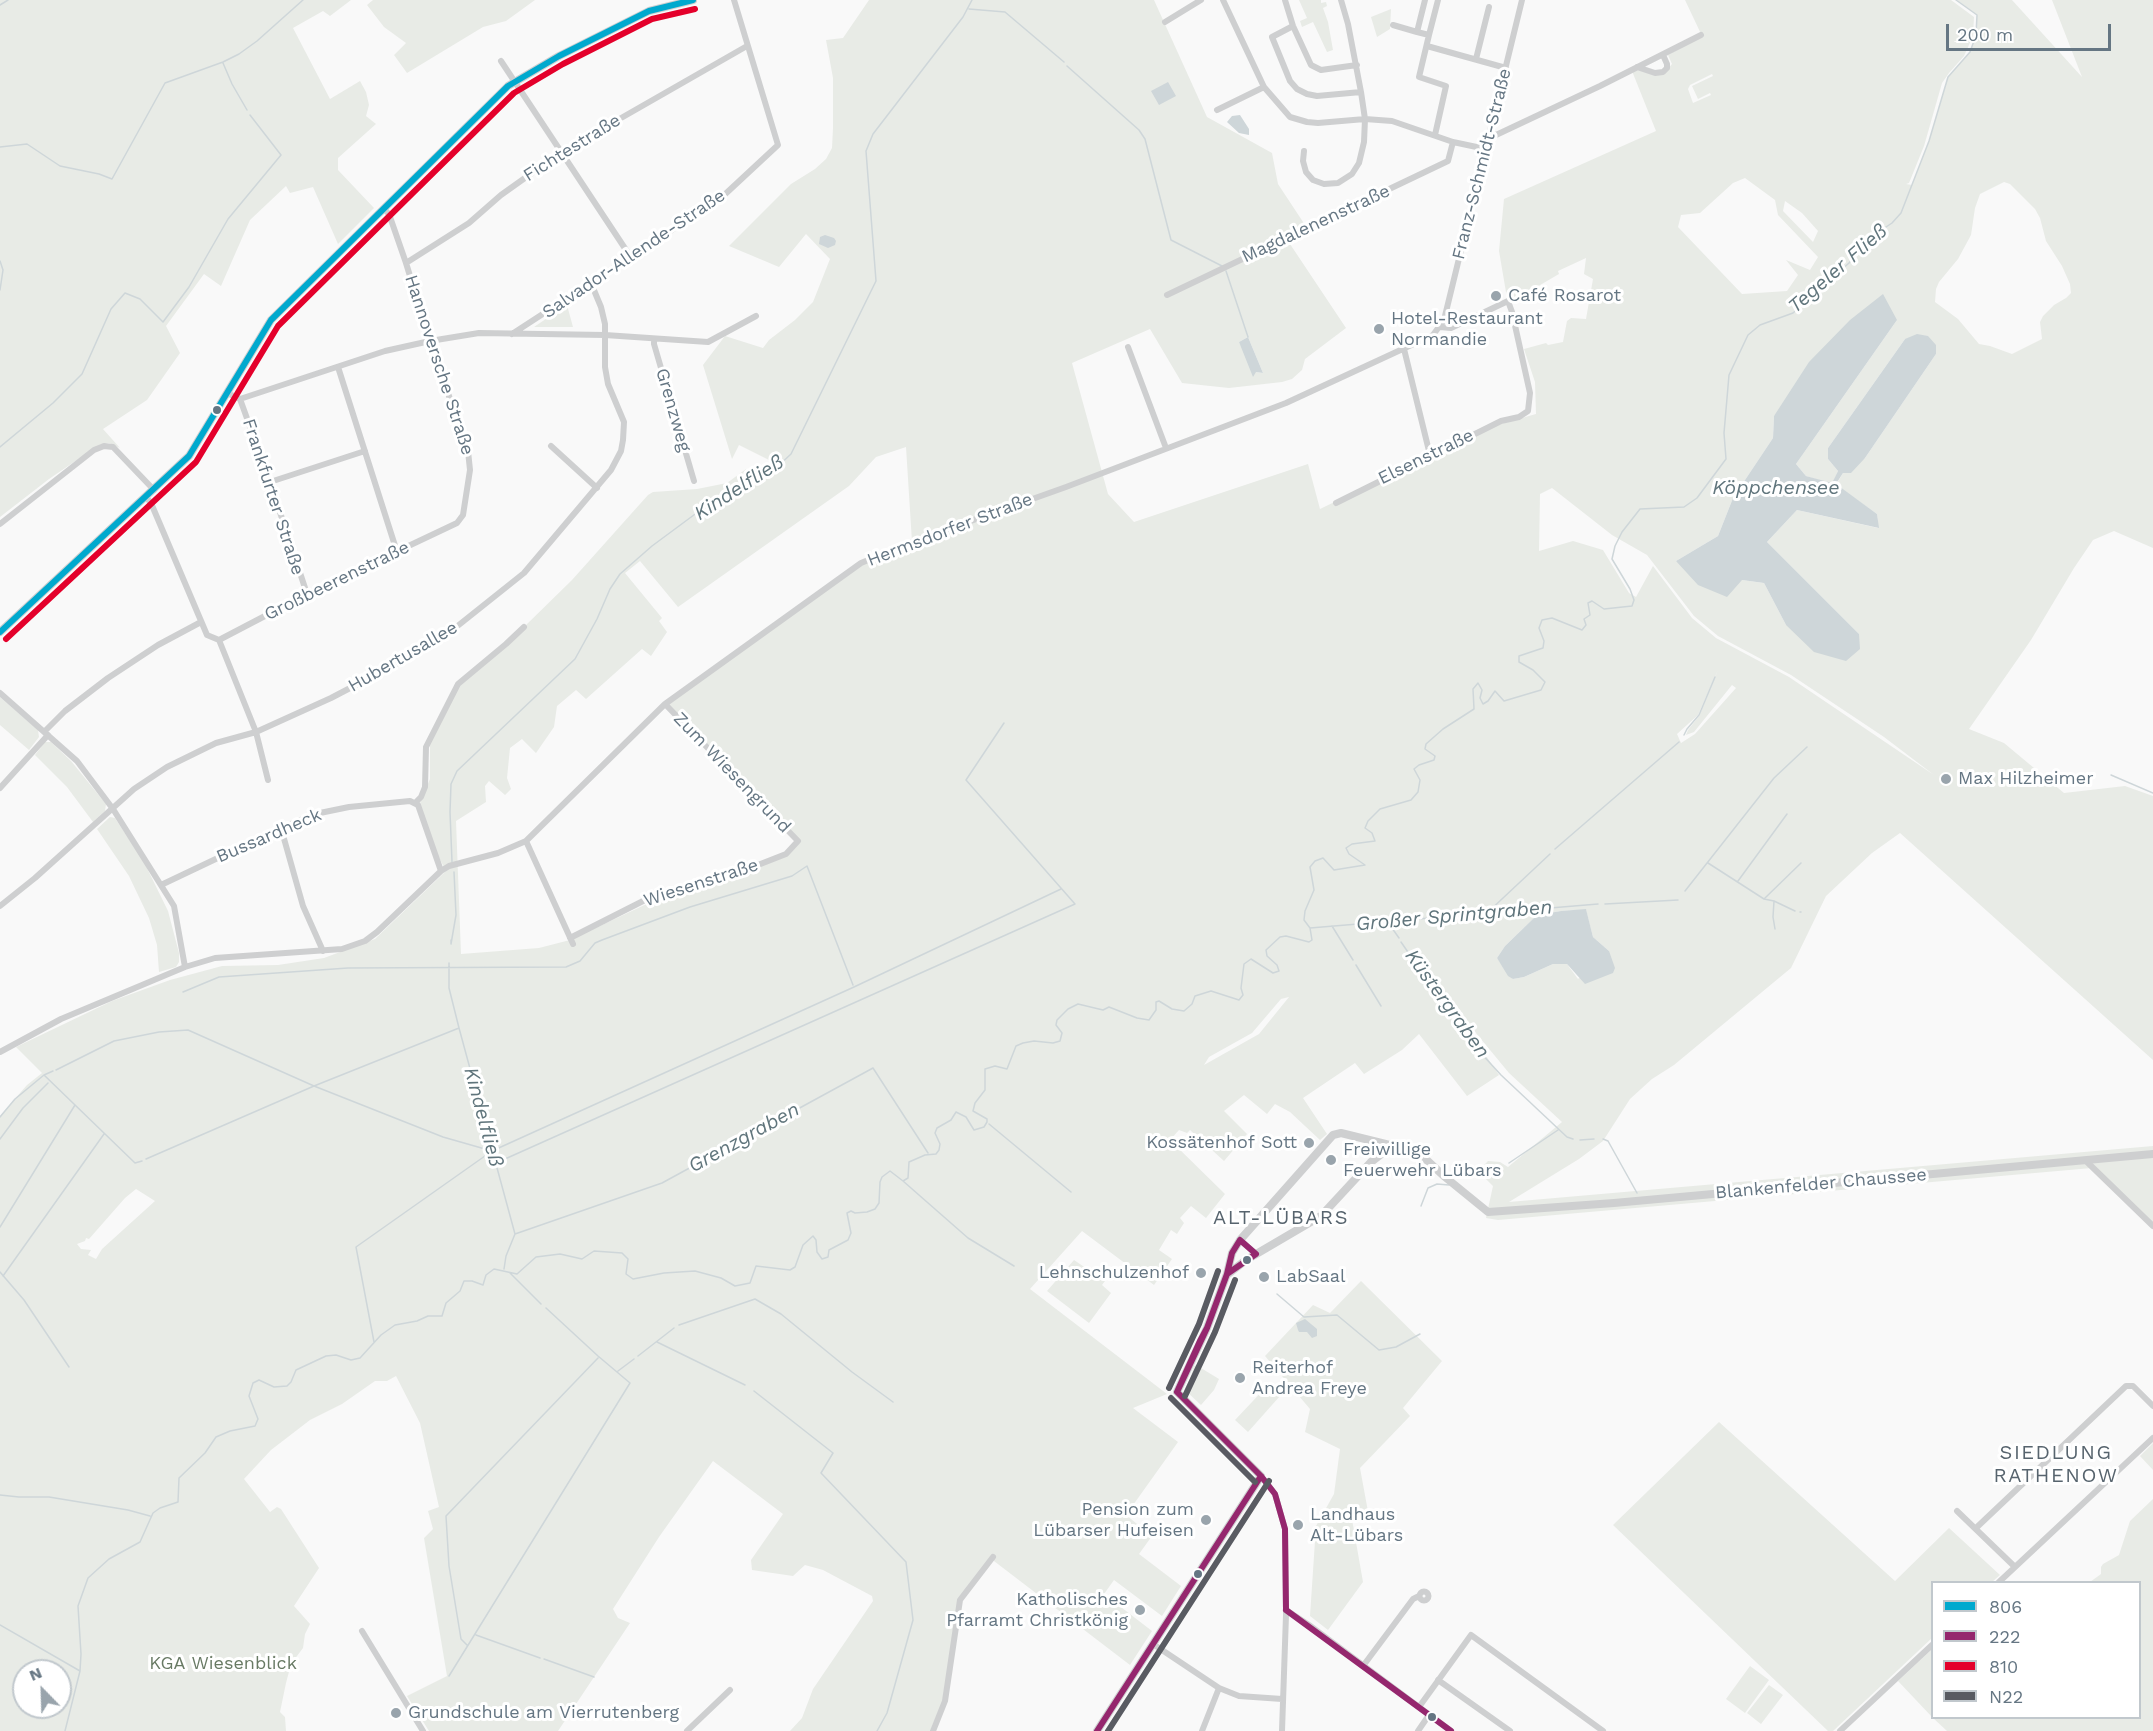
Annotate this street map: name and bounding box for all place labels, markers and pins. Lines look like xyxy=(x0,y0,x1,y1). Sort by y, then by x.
place label: Café Rosarot xyxy=(1508,285,1621,307)
marker: Café Rosarot xyxy=(1489,289,1503,303)
place label: Hotel-Restaurant Normandie xyxy=(1391,308,1543,350)
marker: Hotel-Restaurant Normandie xyxy=(1372,322,1386,336)
unlabelled marker xyxy=(211,404,223,416)
place label: Max Hilzheimer xyxy=(1958,768,2094,790)
marker: Max Hilzheimer xyxy=(1939,772,1953,786)
place label: Kossätenhof Sott xyxy=(1146,1132,1297,1154)
marker: Kossätenhof Sott xyxy=(1302,1136,1316,1150)
place label: Freiwillige Feuerwehr Lübars xyxy=(1343,1139,1502,1182)
marker: Freiwillige Feuerwehr Lübars xyxy=(1324,1153,1338,1167)
unlabelled marker xyxy=(1241,1254,1253,1266)
place label: Lehnschulzenhof xyxy=(1039,1262,1189,1284)
marker: Lehnschulzenhof xyxy=(1194,1266,1208,1280)
place label: LabSaal xyxy=(1276,1266,1345,1288)
marker: LabSaal xyxy=(1257,1270,1271,1284)
place label: Reiterhof Andrea Freye xyxy=(1252,1357,1367,1400)
marker: Reiterhof Andrea Freye xyxy=(1233,1371,1247,1385)
place label: Pension zum Lübarser Hufeisen xyxy=(1033,1499,1194,1541)
place label: Landhaus Alt-Lübars xyxy=(1310,1504,1403,1546)
marker: Pension zum Lübarser Hufeisen xyxy=(1199,1513,1213,1527)
marker: Landhaus Alt-Lübars xyxy=(1291,1518,1305,1532)
unlabelled marker xyxy=(1192,1568,1204,1580)
place label: Katholisches Pfarramt Christkönig xyxy=(946,1589,1128,1632)
marker: Katholisches Pfarramt Christkönig xyxy=(1133,1603,1147,1617)
place label: Grundschule am Vierrutenberg xyxy=(408,1702,679,1724)
marker: Grundschule am Vierrutenberg xyxy=(389,1706,403,1720)
unlabelled marker xyxy=(1426,1711,1438,1723)

